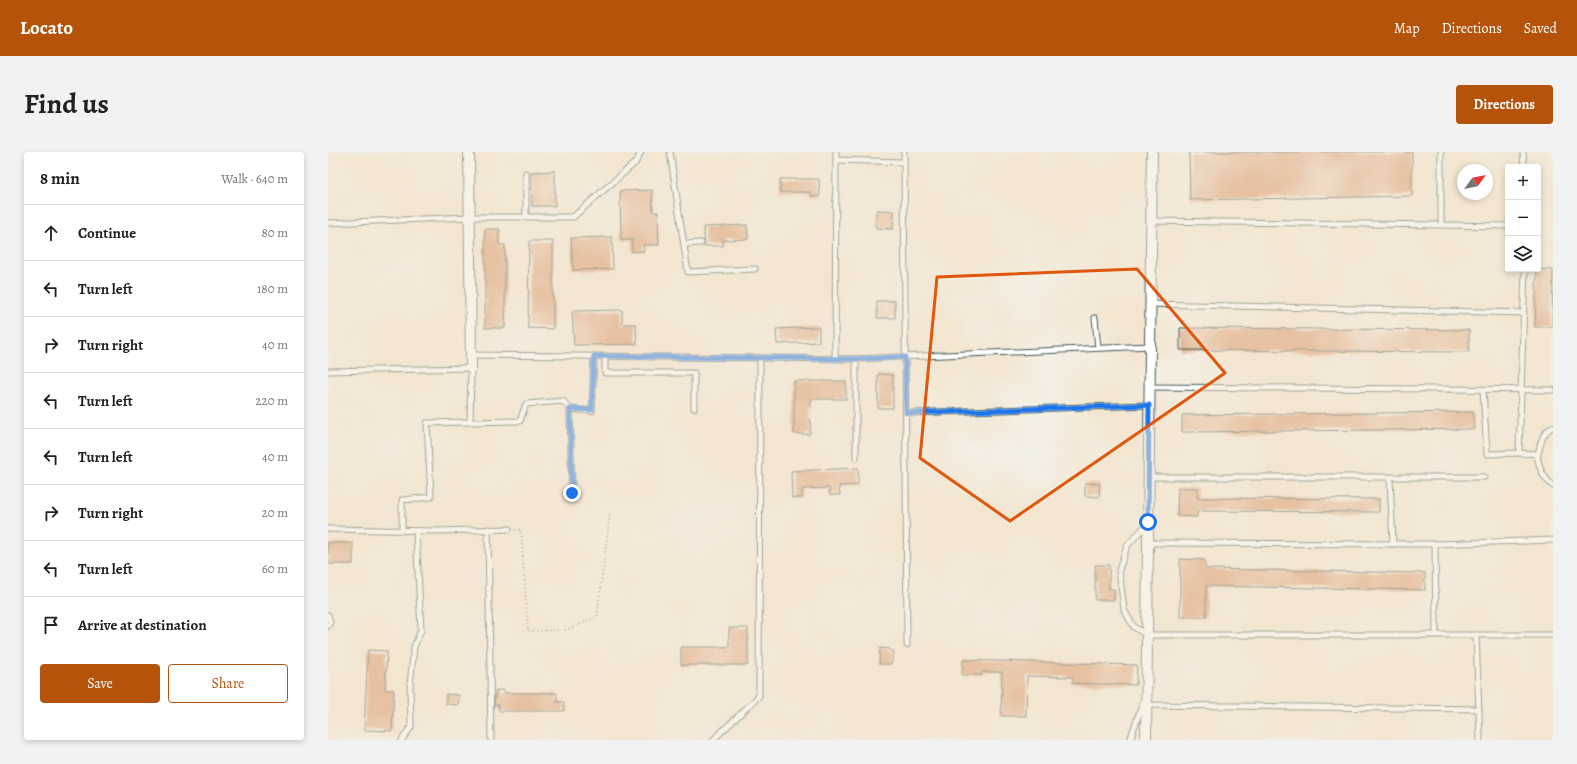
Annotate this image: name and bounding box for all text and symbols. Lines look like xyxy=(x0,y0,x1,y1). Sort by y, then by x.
text: Locato xyxy=(20,15,73,41)
text: Map xyxy=(1394,19,1420,38)
text: Directions xyxy=(1442,19,1502,38)
text: Saved xyxy=(1524,19,1557,38)
text: Find us xyxy=(24,85,109,123)
button: Directions xyxy=(1456,85,1553,124)
north arrow xyxy=(1457,164,1493,200)
map controls xyxy=(1505,164,1541,272)
button: + xyxy=(1505,164,1541,200)
text: 8 min xyxy=(40,167,80,190)
text: Walk · 640 m xyxy=(221,170,288,187)
button: − xyxy=(1505,200,1541,236)
icon: ahead xyxy=(40,222,62,244)
text: Continue xyxy=(78,223,136,243)
text: 80 m xyxy=(261,224,288,241)
button: layers xyxy=(1505,236,1541,272)
icon: left xyxy=(40,278,62,300)
text: Turn left xyxy=(78,279,133,299)
text: 180 m xyxy=(257,280,288,297)
icon: right xyxy=(40,334,62,356)
text: Turn right xyxy=(78,335,143,355)
text: 40 m xyxy=(262,336,288,353)
icon: left xyxy=(40,390,62,412)
text: Turn left xyxy=(78,391,133,411)
text: 220 m xyxy=(255,392,288,409)
icon: left xyxy=(40,446,62,468)
text: Turn left xyxy=(78,447,133,467)
text: 40 m xyxy=(262,448,288,465)
route end xyxy=(563,484,581,502)
icon: right xyxy=(40,502,62,524)
text: Turn right xyxy=(78,503,143,523)
text: 20 m xyxy=(262,504,288,521)
route start xyxy=(1139,513,1157,531)
icon: left xyxy=(40,558,62,580)
text: Turn left xyxy=(78,559,133,579)
text: 60 m xyxy=(262,560,288,577)
icon: arrive xyxy=(40,614,62,636)
text: Arrive at destination xyxy=(78,615,207,635)
button: Save xyxy=(40,664,160,703)
button: Share xyxy=(168,664,288,703)

